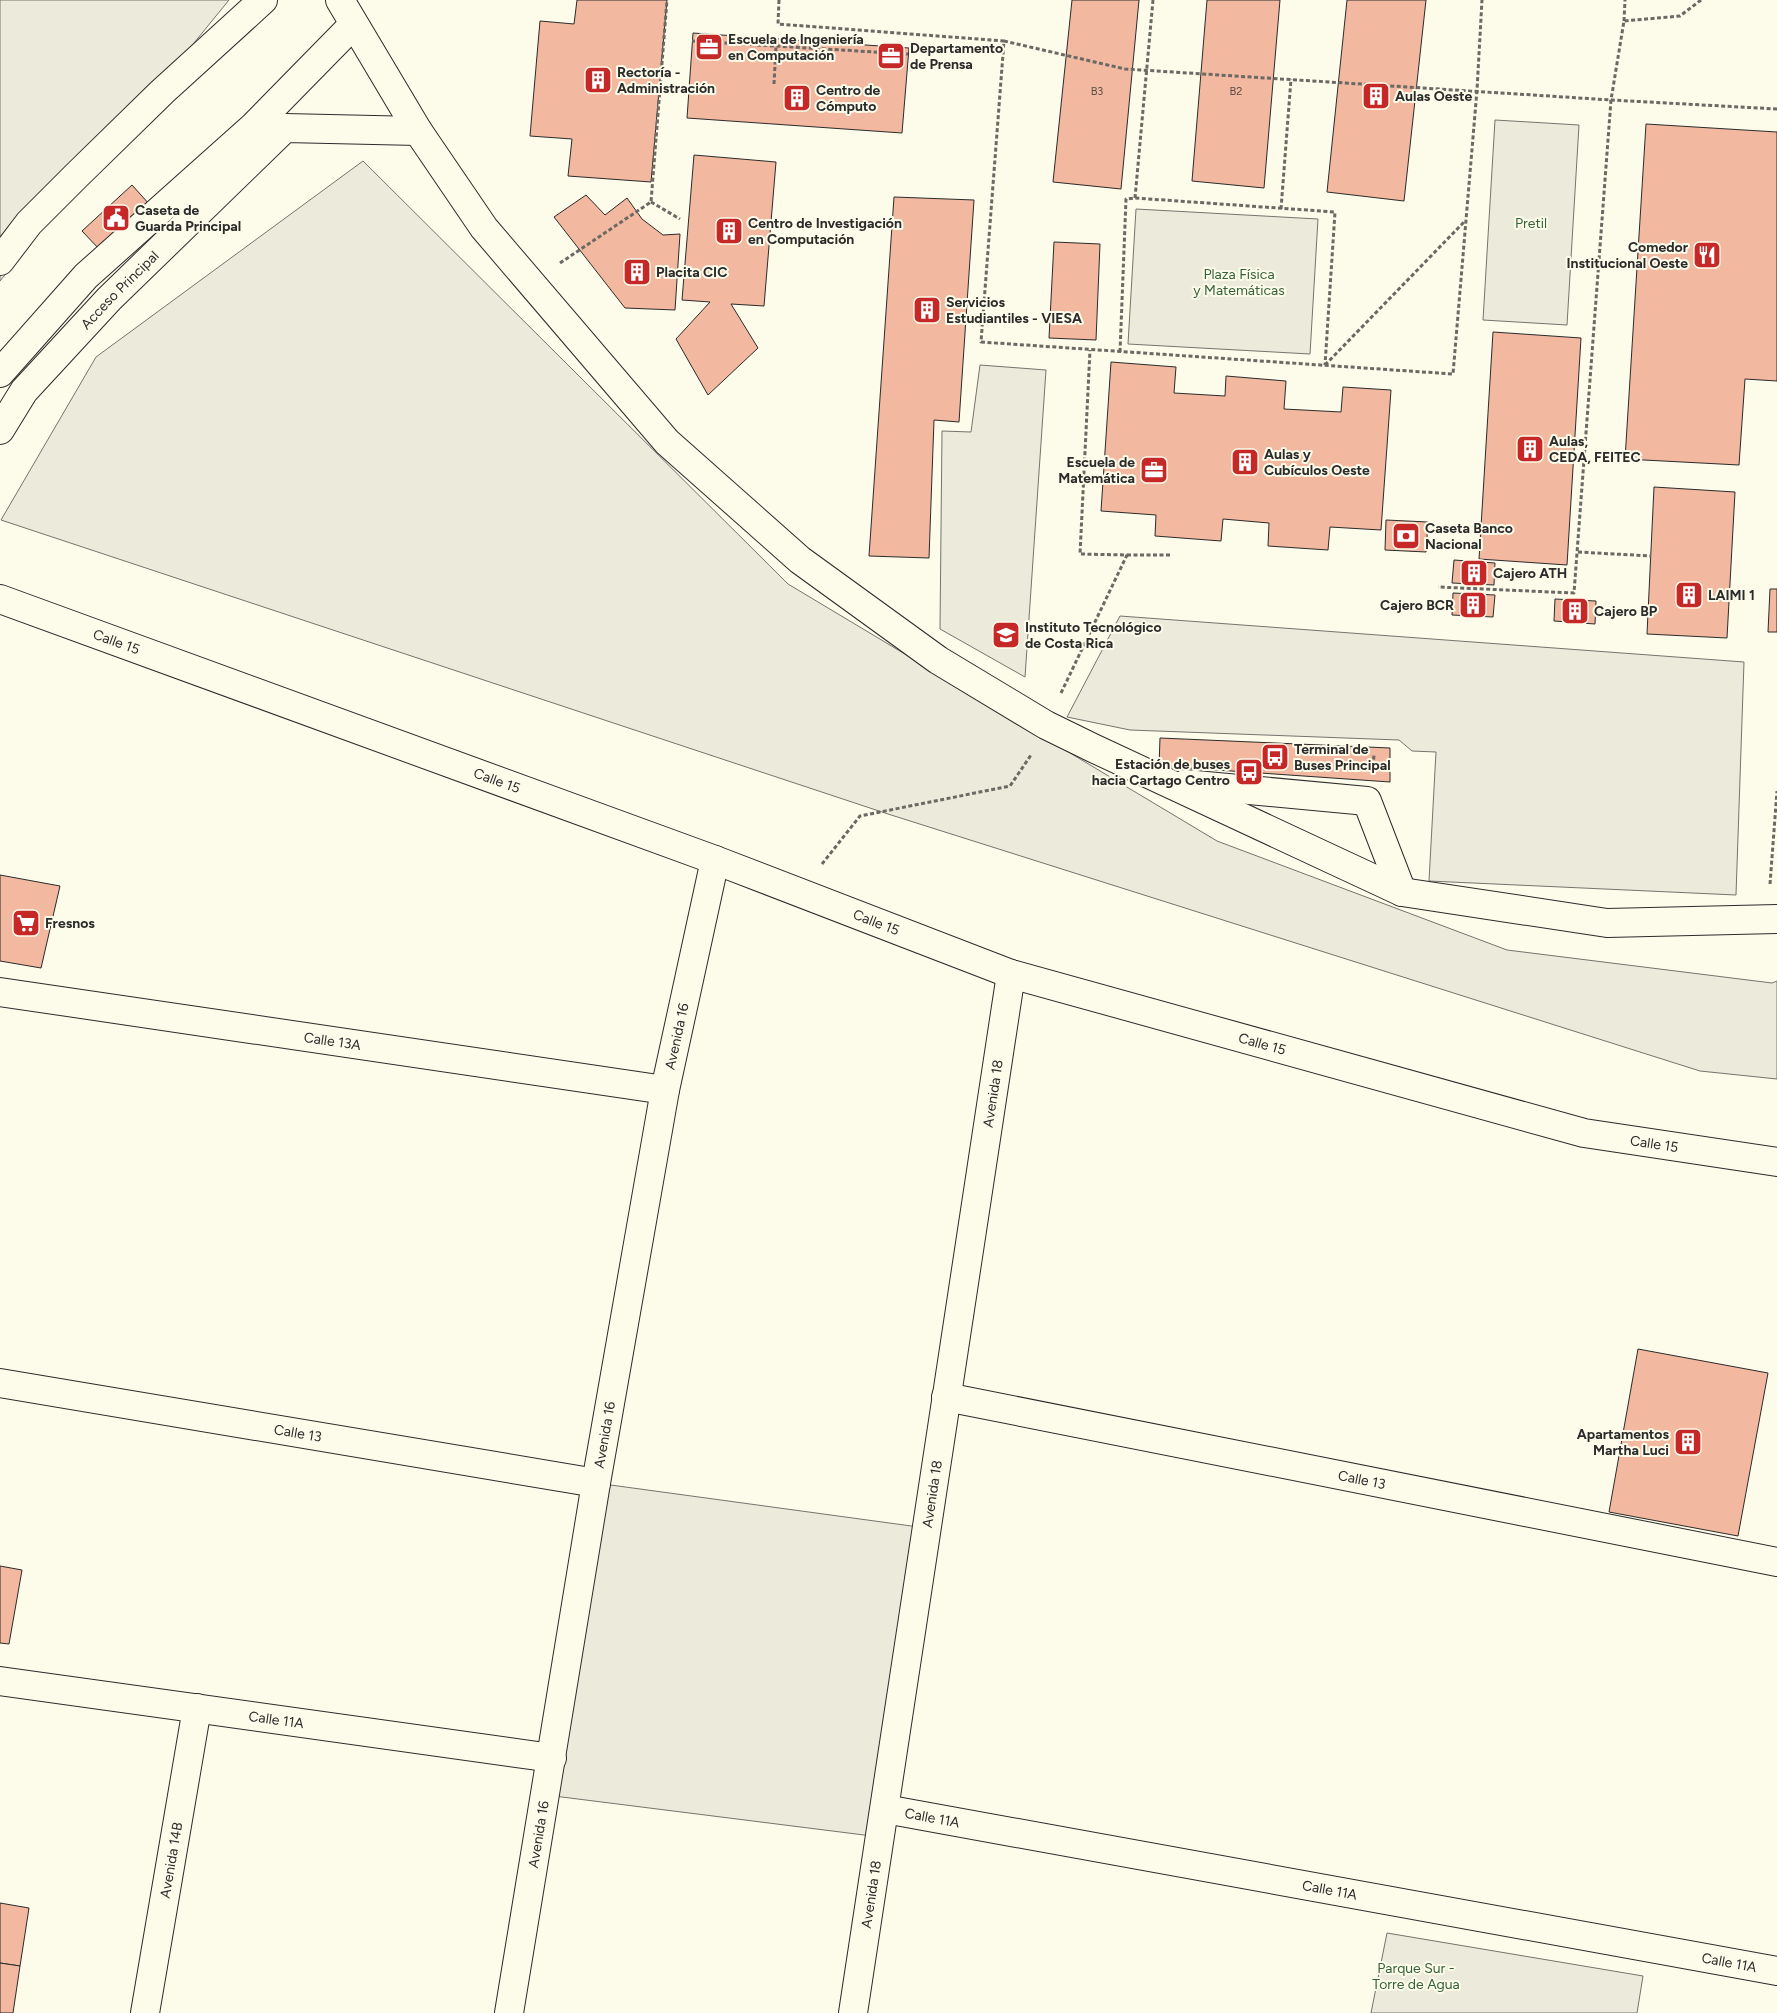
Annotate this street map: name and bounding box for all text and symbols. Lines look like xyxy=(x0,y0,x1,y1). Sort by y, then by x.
place label: Escuela de Ingeniería en Computación xyxy=(728,31,864,64)
office icon: Escuela de Ingeniería en Computación xyxy=(694,32,724,62)
place label: Departamento de Prensa xyxy=(910,40,1003,73)
office icon: Departamento de Prensa xyxy=(876,41,906,71)
place label: Rectoría - Administración xyxy=(617,64,715,97)
building icon: Rectoría - Administración xyxy=(583,65,613,95)
building icon: Aulas Oeste xyxy=(1361,81,1391,111)
place label: Centro de Cómputo xyxy=(816,82,881,115)
building icon: Centro de Cómputo xyxy=(782,83,812,113)
house number: B3 xyxy=(1091,85,1103,98)
house number: B2 xyxy=(1230,85,1242,98)
place label: Aulas Oeste xyxy=(1395,88,1473,105)
place label: Caseta de Guarda Principal xyxy=(135,202,241,235)
public building icon: Caseta de Guarda Principal xyxy=(101,203,131,233)
place label: Centro de Investigación en Computación xyxy=(748,215,902,248)
park label: Pretil xyxy=(1515,215,1547,232)
building icon: Centro de Investigación en Computación xyxy=(714,216,744,246)
place label: Comedor Institucional Oeste xyxy=(1566,239,1689,272)
restaurant icon: Comedor Institucional Oeste xyxy=(1692,240,1722,270)
street label: Acceso Principal xyxy=(77,247,162,333)
building icon: Placita CIC xyxy=(622,257,652,287)
place label: Placita CIC xyxy=(656,264,727,281)
park label: Plaza Física y Matemáticas xyxy=(1193,266,1285,299)
place label: Servicios Estudiantiles - VIESA xyxy=(946,294,1082,327)
building icon: Servicios Estudiantiles - VIESA xyxy=(912,295,942,325)
place label: Aulas, CEDA, FEITEC xyxy=(1549,433,1641,466)
building icon: Aulas, CEDA, FEITEC xyxy=(1515,434,1545,464)
place label: Aulas y Cubículos Oeste xyxy=(1264,446,1370,479)
building icon: Aulas y Cubículos Oeste xyxy=(1230,447,1260,477)
place label: Escuela de Matemática xyxy=(1058,454,1135,487)
office icon: Escuela de Matemática xyxy=(1139,455,1169,485)
place label: Caseta Banco Nacional xyxy=(1425,520,1513,553)
bank icon: Caseta Banco Nacional xyxy=(1391,521,1421,551)
building icon: Cajero ATH xyxy=(1459,558,1489,588)
place label: Cajero ATH xyxy=(1493,565,1567,582)
building icon: LAIMI 1 xyxy=(1674,580,1704,610)
place label: LAIMI 1 xyxy=(1708,587,1755,604)
building icon: Cajero BCR xyxy=(1458,590,1488,620)
building icon: Cajero BP xyxy=(1560,596,1590,626)
place label: Cajero BCR xyxy=(1380,597,1454,614)
place label: Cajero BP xyxy=(1594,603,1658,620)
place label: Instituto Tecnológico de Costa Rica xyxy=(1025,619,1162,652)
school or university icon: Instituto Tecnológico de Costa Rica xyxy=(991,620,1021,650)
street label: Calle 15 xyxy=(91,625,142,658)
place label: Terminal de Buses Principal xyxy=(1294,741,1391,774)
bus stop icon: Terminal de Buses Principal xyxy=(1260,742,1290,772)
place label: Estación de buses hacia Cartago Centro xyxy=(1092,756,1230,789)
bus stop icon: Estación de buses hacia Cartago Centro xyxy=(1234,757,1264,787)
street label: Calle 15 xyxy=(471,764,523,797)
street label: Calle 15 xyxy=(851,905,902,939)
supermarket icon: Fresnos xyxy=(11,908,41,938)
place label: Fresnos xyxy=(45,915,95,932)
street label: Avenida 16 xyxy=(661,1001,692,1071)
street label: Calle 13A xyxy=(303,1028,363,1054)
street label: Calle 15 xyxy=(1237,1029,1288,1058)
street label: Avenida 18 xyxy=(979,1058,1006,1129)
street label: Calle 15 xyxy=(1629,1132,1679,1156)
street label: Avenida 16 xyxy=(590,1400,619,1470)
street label: Calle 13 xyxy=(273,1421,323,1445)
place label: Apartamentos Martha Luci xyxy=(1577,1426,1669,1459)
building icon: Apartamentos Martha Luci xyxy=(1673,1427,1703,1457)
street label: Avenida 18 xyxy=(918,1459,945,1529)
street label: Calle 13 xyxy=(1337,1467,1387,1493)
street label: Calle 11A xyxy=(248,1707,306,1732)
street label: Avenida 16 xyxy=(524,1800,552,1869)
street label: Calle 11A xyxy=(903,1804,962,1831)
street label: Avenida 14B xyxy=(156,1821,186,1900)
street label: Avenida 18 xyxy=(857,1859,885,1929)
street label: Calle 11A xyxy=(1301,1876,1359,1903)
street label: Calle 11A xyxy=(1700,1949,1759,1976)
park label: Parque Sur - Torre de Agua xyxy=(1372,1960,1460,1993)

